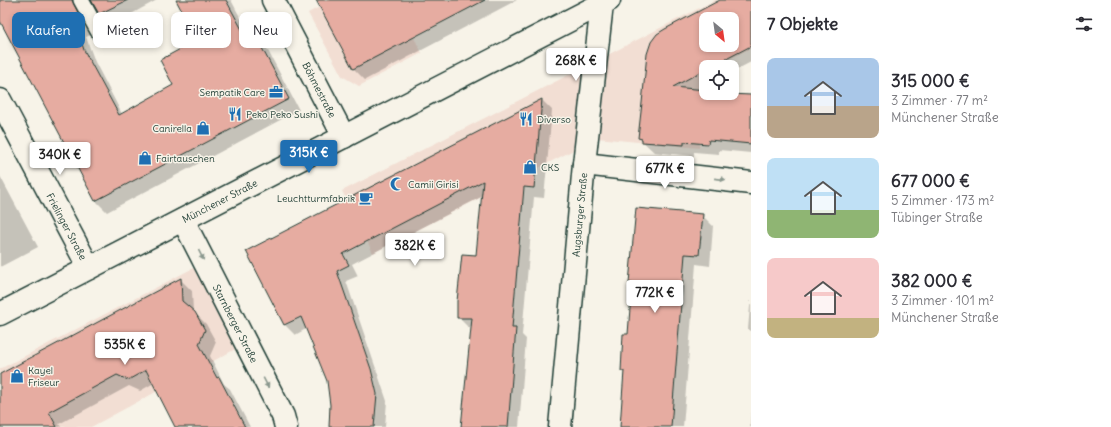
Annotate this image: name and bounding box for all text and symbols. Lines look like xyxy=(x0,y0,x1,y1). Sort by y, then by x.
chip: Kaufen xyxy=(12,12,85,48)
chip: Mieten xyxy=(93,12,163,48)
chip: Filter xyxy=(171,12,231,48)
chip: Neu xyxy=(239,12,292,48)
north arrow xyxy=(699,12,739,52)
map controls xyxy=(699,12,739,100)
text: 7 Objekte xyxy=(767,13,838,35)
icon: filters xyxy=(1073,13,1095,35)
pin: 268K € xyxy=(543,48,609,82)
text: 268K € xyxy=(555,52,597,69)
street label: Böhmestraße xyxy=(300,60,339,120)
button: locate xyxy=(699,60,739,100)
text: 315 000 € xyxy=(891,70,970,92)
icon: home xyxy=(799,74,847,122)
office icon: Sempatik Care xyxy=(268,84,284,100)
place label: Sempatik Care xyxy=(199,86,265,99)
text: 3 Zimmer · 77 m² xyxy=(891,92,988,109)
restaurant icon: Peko Peko Sushi xyxy=(227,106,243,122)
place label: Peko Peko Sushi xyxy=(246,108,318,121)
text: Münchener Straße xyxy=(891,109,999,126)
restaurant icon: Diverso xyxy=(518,111,534,127)
place label: Diverso xyxy=(537,113,571,126)
shop icon: Canirella xyxy=(195,120,211,136)
place label: Canirella xyxy=(152,122,192,135)
pin: 315K € xyxy=(276,140,342,174)
pin: 340K € xyxy=(27,142,93,176)
text: 315K € xyxy=(289,144,329,161)
text: 340K € xyxy=(39,146,81,163)
shop icon: Fairtauschen xyxy=(137,150,153,166)
place label: Fairtauschen xyxy=(156,152,215,165)
pin: 677K € xyxy=(632,156,698,190)
shop icon: CKS xyxy=(522,159,538,175)
text: 677K € xyxy=(645,160,685,177)
place label: CKS xyxy=(541,161,560,174)
text: 677 000 € xyxy=(891,170,970,192)
street label: Augsburger Straße xyxy=(569,172,590,258)
icon: home xyxy=(799,174,847,222)
street label: Münchener Straße xyxy=(180,176,259,226)
mosque icon: Camii Girisi xyxy=(389,176,405,192)
one-way arrow xyxy=(714,176,726,183)
place label: Camii Girisi xyxy=(408,178,458,191)
cafe icon: Leuchtturmfabrik xyxy=(358,190,374,206)
street label: Frielinger Straße xyxy=(44,191,90,262)
place label: Leuchtturmfabrik xyxy=(277,192,355,205)
text: 5 Zimmer · 173 m² xyxy=(891,192,994,209)
text: Tübinger Straße xyxy=(891,209,983,226)
pin: 382K € xyxy=(382,233,448,267)
text: 382K € xyxy=(394,237,436,254)
one-way arrow xyxy=(198,249,204,260)
text: 382 000 € xyxy=(891,270,972,292)
icon: home xyxy=(799,274,847,322)
pin: 772K € xyxy=(622,280,688,314)
street label: Starnberger Straße xyxy=(210,282,261,365)
text: 772K € xyxy=(635,284,675,301)
text: 3 Zimmer · 101 m² xyxy=(891,292,994,309)
text: Münchener Straße xyxy=(891,309,999,326)
pin: 535K € xyxy=(92,332,158,366)
text: 535K € xyxy=(104,336,146,353)
place label: Kayel Friseur xyxy=(28,364,59,389)
shop icon: Kayel Friseur xyxy=(9,368,25,384)
one-way arrow xyxy=(263,377,270,389)

